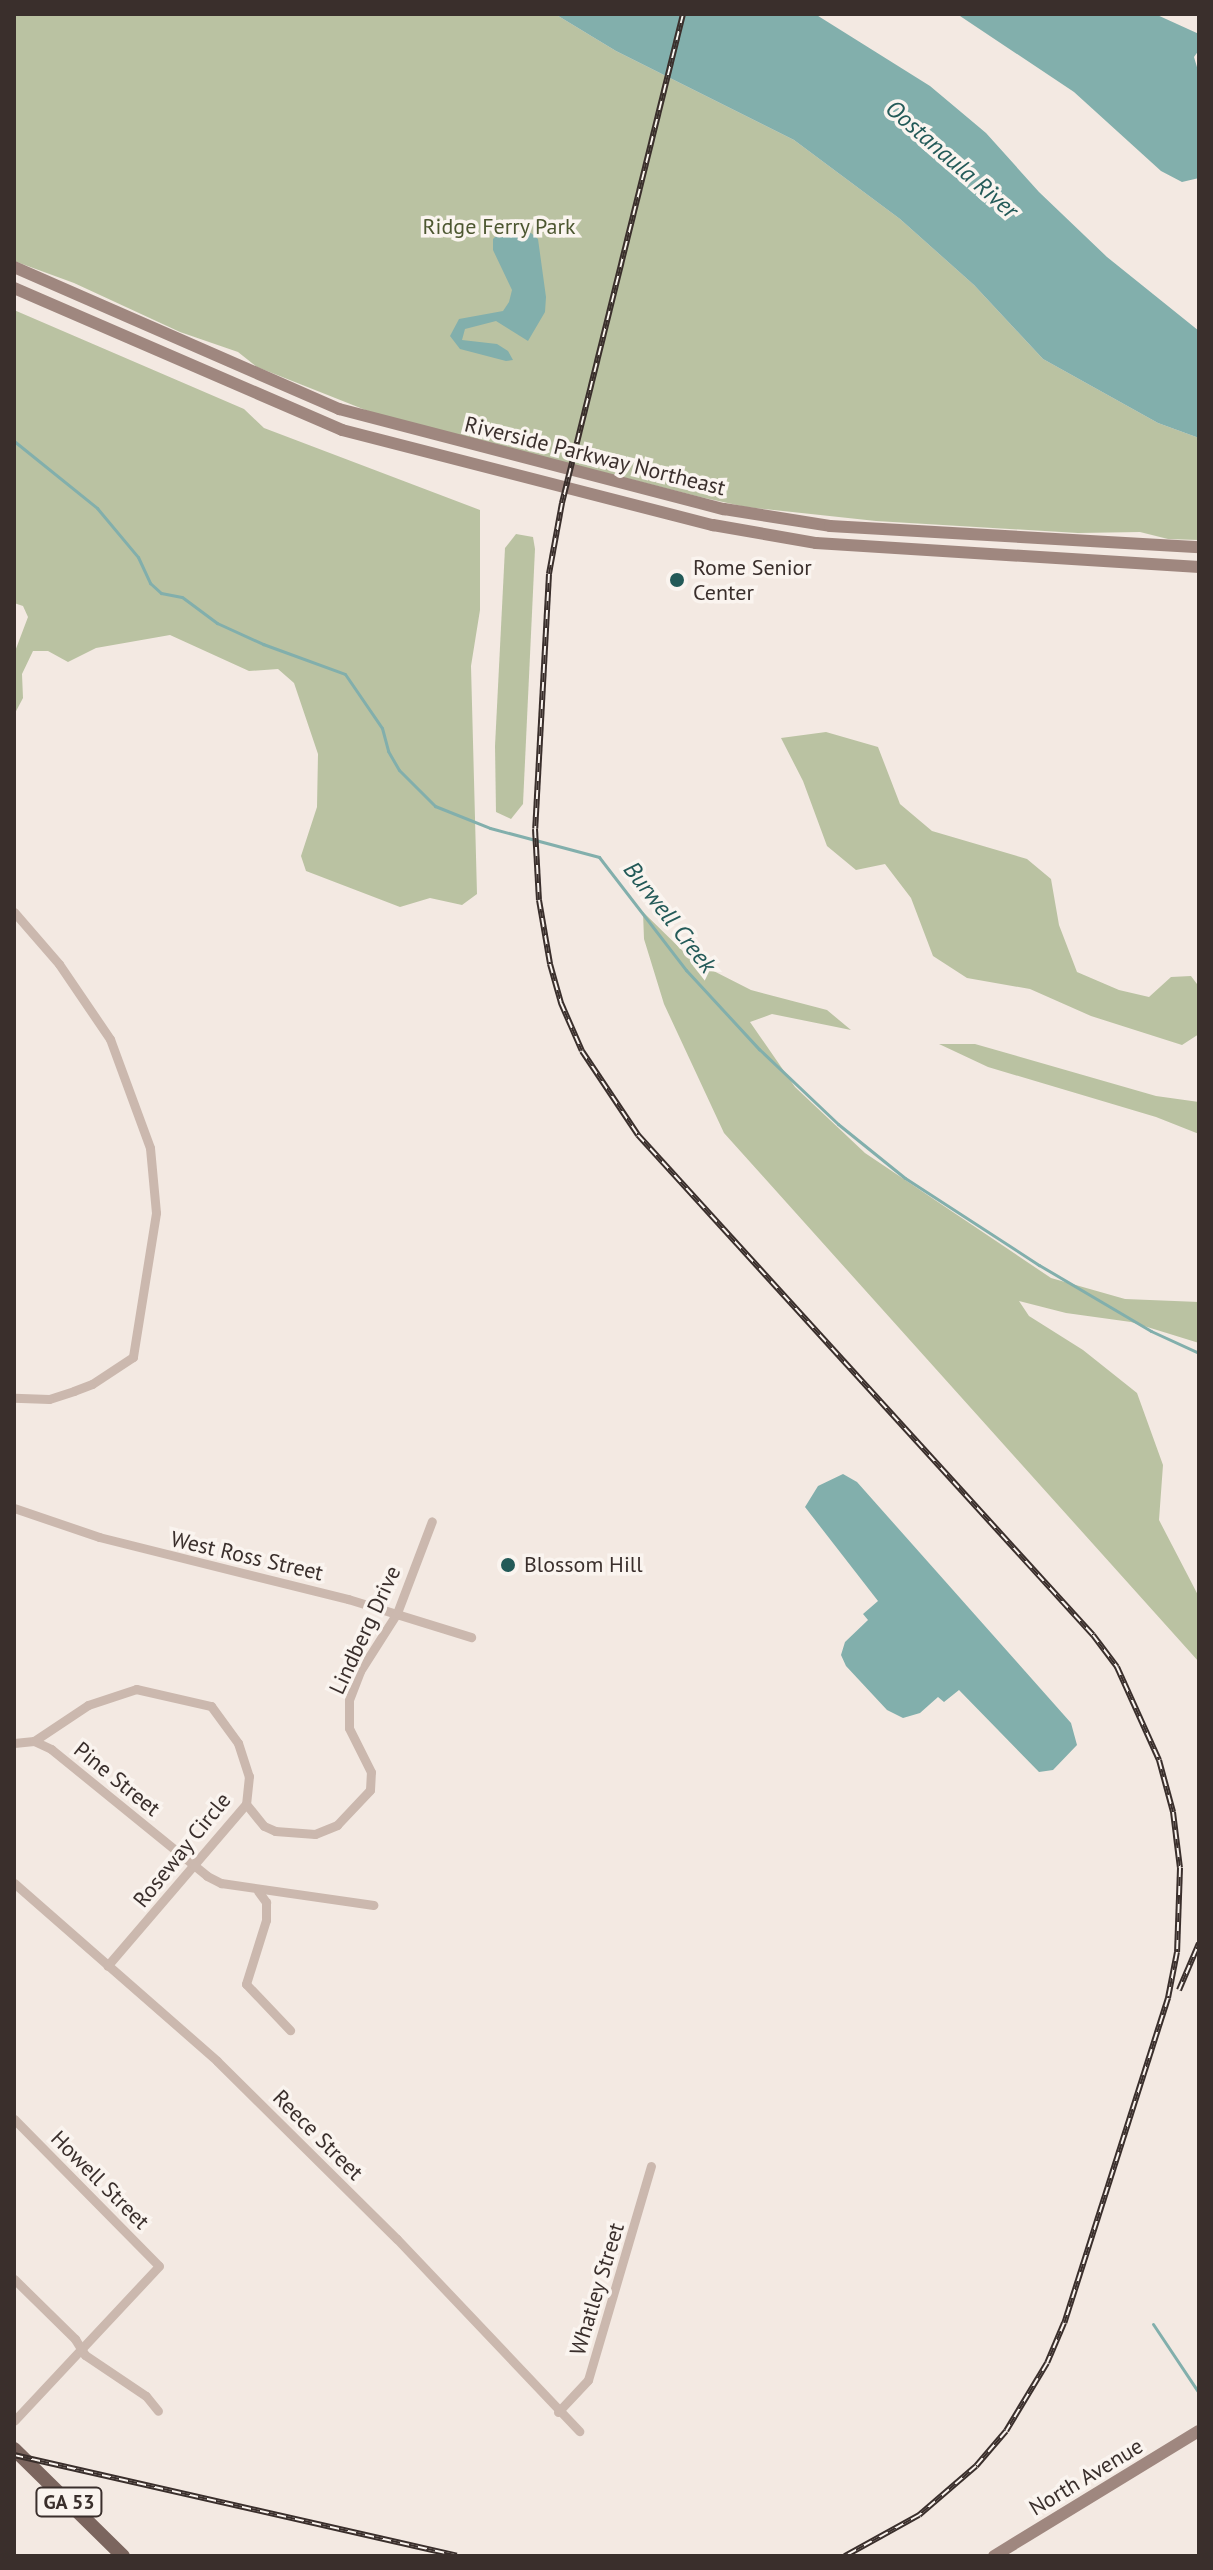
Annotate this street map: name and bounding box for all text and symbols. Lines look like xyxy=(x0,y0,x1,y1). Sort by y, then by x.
water label: Oostanaula River xyxy=(880,94,1024,224)
park label: Ridge Ferry Park xyxy=(422,214,576,240)
street label: Riverside Parkway Northeast xyxy=(461,411,729,501)
place label: Rome Senior Center xyxy=(693,554,812,606)
marker: Rome Senior Center xyxy=(668,571,686,589)
water label: Burwell Creek xyxy=(618,856,722,978)
street label: West Ross Street xyxy=(168,1526,326,1586)
place label: Blossom Hill xyxy=(524,1552,643,1578)
marker: Blossom Hill xyxy=(499,1556,517,1574)
street label: Lindberg Drive xyxy=(324,1562,406,1698)
street label: Pine Street xyxy=(68,1736,166,1822)
street label: Roseway Circle xyxy=(127,1787,237,1913)
street label: Reece Street xyxy=(267,2084,369,2186)
street label: Howell Street xyxy=(45,2125,155,2235)
street label: Whatley Street xyxy=(564,2219,630,2359)
street label: North Avenue xyxy=(1024,2433,1148,2521)
road number: GA 53 xyxy=(33,2486,105,2518)

